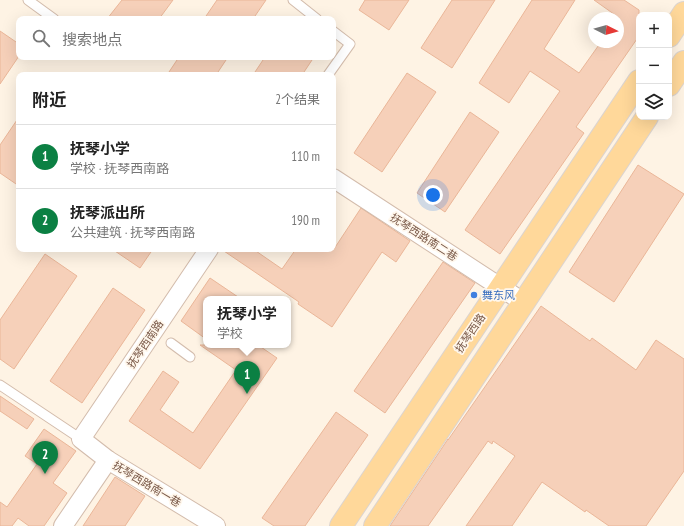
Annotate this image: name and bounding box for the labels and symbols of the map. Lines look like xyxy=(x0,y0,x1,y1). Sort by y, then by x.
north arrow xyxy=(588,12,624,48)
your location xyxy=(423,185,443,205)
street label: 抚琴西路南二巷 xyxy=(388,210,460,264)
place label: 舞东风 xyxy=(482,288,515,302)
marker: 舞东风 xyxy=(469,290,479,300)
street label: 抚琴西路 xyxy=(452,311,488,355)
street label: 抚琴西南路 xyxy=(124,317,166,371)
pin: 1 xyxy=(234,361,260,394)
pin: 2 xyxy=(32,441,58,474)
street label: 抚琴西路南一巷 xyxy=(110,458,184,510)

